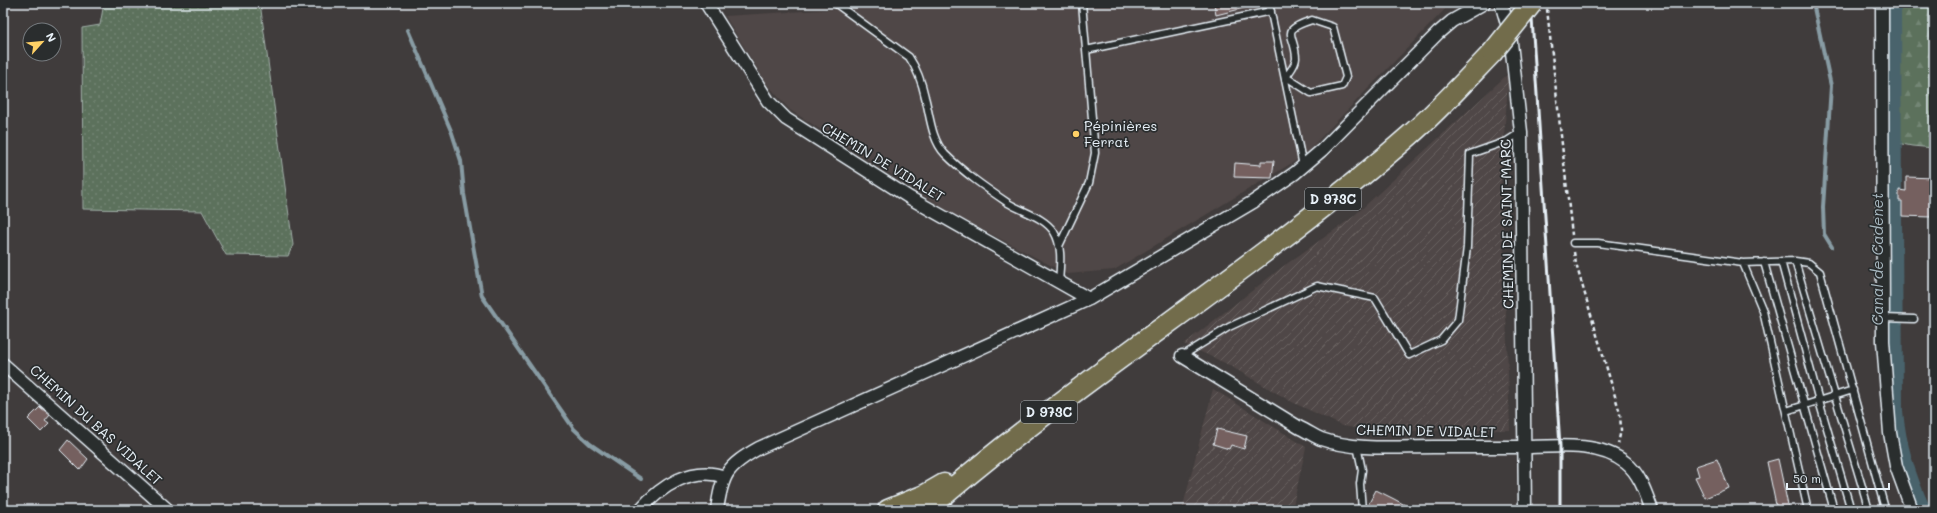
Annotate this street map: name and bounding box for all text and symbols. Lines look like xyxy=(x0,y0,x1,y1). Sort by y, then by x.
north arrow xyxy=(22,22,62,62)
text: N xyxy=(43,30,60,44)
place label: Pépinières Ferrat xyxy=(1084,116,1157,151)
street label: CHEMIN DE VIDALET xyxy=(818,117,948,206)
marker: Pépinières Ferrat xyxy=(1071,129,1081,139)
street label: CHEMIN DE SAINT-MARC xyxy=(1496,139,1517,309)
road number: D 973C xyxy=(1305,188,1361,210)
water label: Canal de Cadenet xyxy=(1867,193,1887,325)
street label: CHEMIN DU BAS VIDALET xyxy=(26,360,167,489)
road number: D 973C xyxy=(1021,401,1077,423)
street label: CHEMIN DE VIDALET xyxy=(1356,420,1496,441)
scale bar xyxy=(1787,465,1889,491)
text: 50 m xyxy=(1793,470,1821,486)

